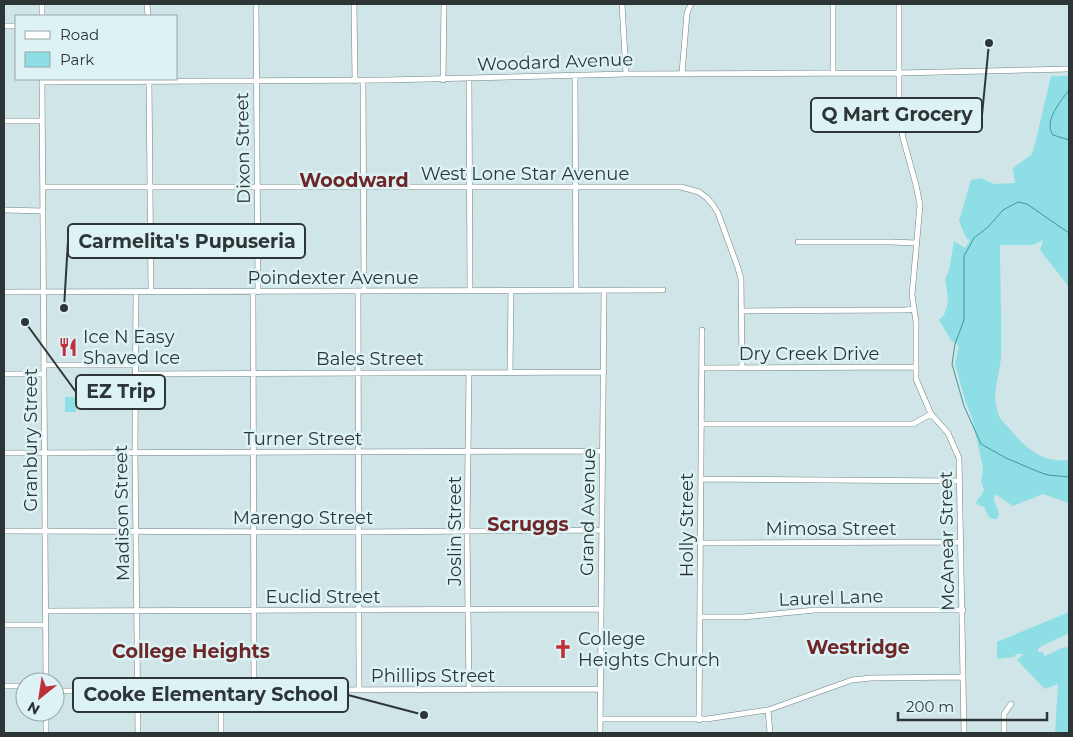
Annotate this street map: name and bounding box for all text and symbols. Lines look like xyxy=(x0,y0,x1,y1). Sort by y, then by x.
legend xyxy=(15,15,178,80)
text: Road xyxy=(60,25,99,44)
street label: Woodard Avenue xyxy=(477,48,634,76)
text: Park xyxy=(60,50,94,69)
street label: Dixon Street xyxy=(231,92,255,204)
callout: Q Mart Grocery xyxy=(811,98,982,132)
text: Q Mart Grocery xyxy=(821,103,973,126)
street label: West Lone Star Avenue xyxy=(421,163,629,185)
district label: Woodward xyxy=(299,169,409,192)
callout: Carmelita's Pupuseria xyxy=(68,224,305,258)
text: Carmelita's Pupuseria xyxy=(78,230,296,253)
street label: Poindexter Avenue xyxy=(247,267,419,289)
place label: Ice N Easy Shaved Ice xyxy=(83,326,180,369)
restaurant icon: Ice N Easy Shaved Ice xyxy=(57,336,79,358)
street label: Dry Creek Drive xyxy=(739,343,879,365)
street label: Bales Street xyxy=(316,348,424,370)
street label: Granbury Street xyxy=(20,368,42,512)
callout: EZ Trip xyxy=(76,375,165,409)
text: EZ Trip xyxy=(86,380,156,403)
street label: Turner Street xyxy=(244,428,362,450)
street label: Madison Street xyxy=(110,445,134,581)
street label: Grand Avenue xyxy=(576,448,600,576)
street label: McAnear Street xyxy=(935,471,959,611)
street label: Holly Street xyxy=(676,473,698,577)
street label: Joslin Street xyxy=(444,476,466,587)
street label: Marengo Street xyxy=(233,507,373,529)
district label: Scruggs xyxy=(487,513,569,536)
street label: Mimosa Street xyxy=(766,518,896,540)
street label: Laurel Lane xyxy=(778,585,884,611)
street label: Euclid Street xyxy=(265,586,381,608)
place label: College Heights Church xyxy=(578,628,720,671)
district label: Westridge xyxy=(806,636,910,659)
church icon: College Heights Church xyxy=(552,638,574,660)
district label: College Heights xyxy=(112,640,270,663)
street label: Phillips Street xyxy=(371,665,495,687)
north arrow xyxy=(15,672,65,722)
callout: Cooke Elementary School xyxy=(73,678,348,712)
text: Cooke Elementary School xyxy=(84,683,338,706)
scale bar xyxy=(898,690,1047,722)
text: 200 m xyxy=(906,697,954,716)
text: N xyxy=(24,698,43,719)

